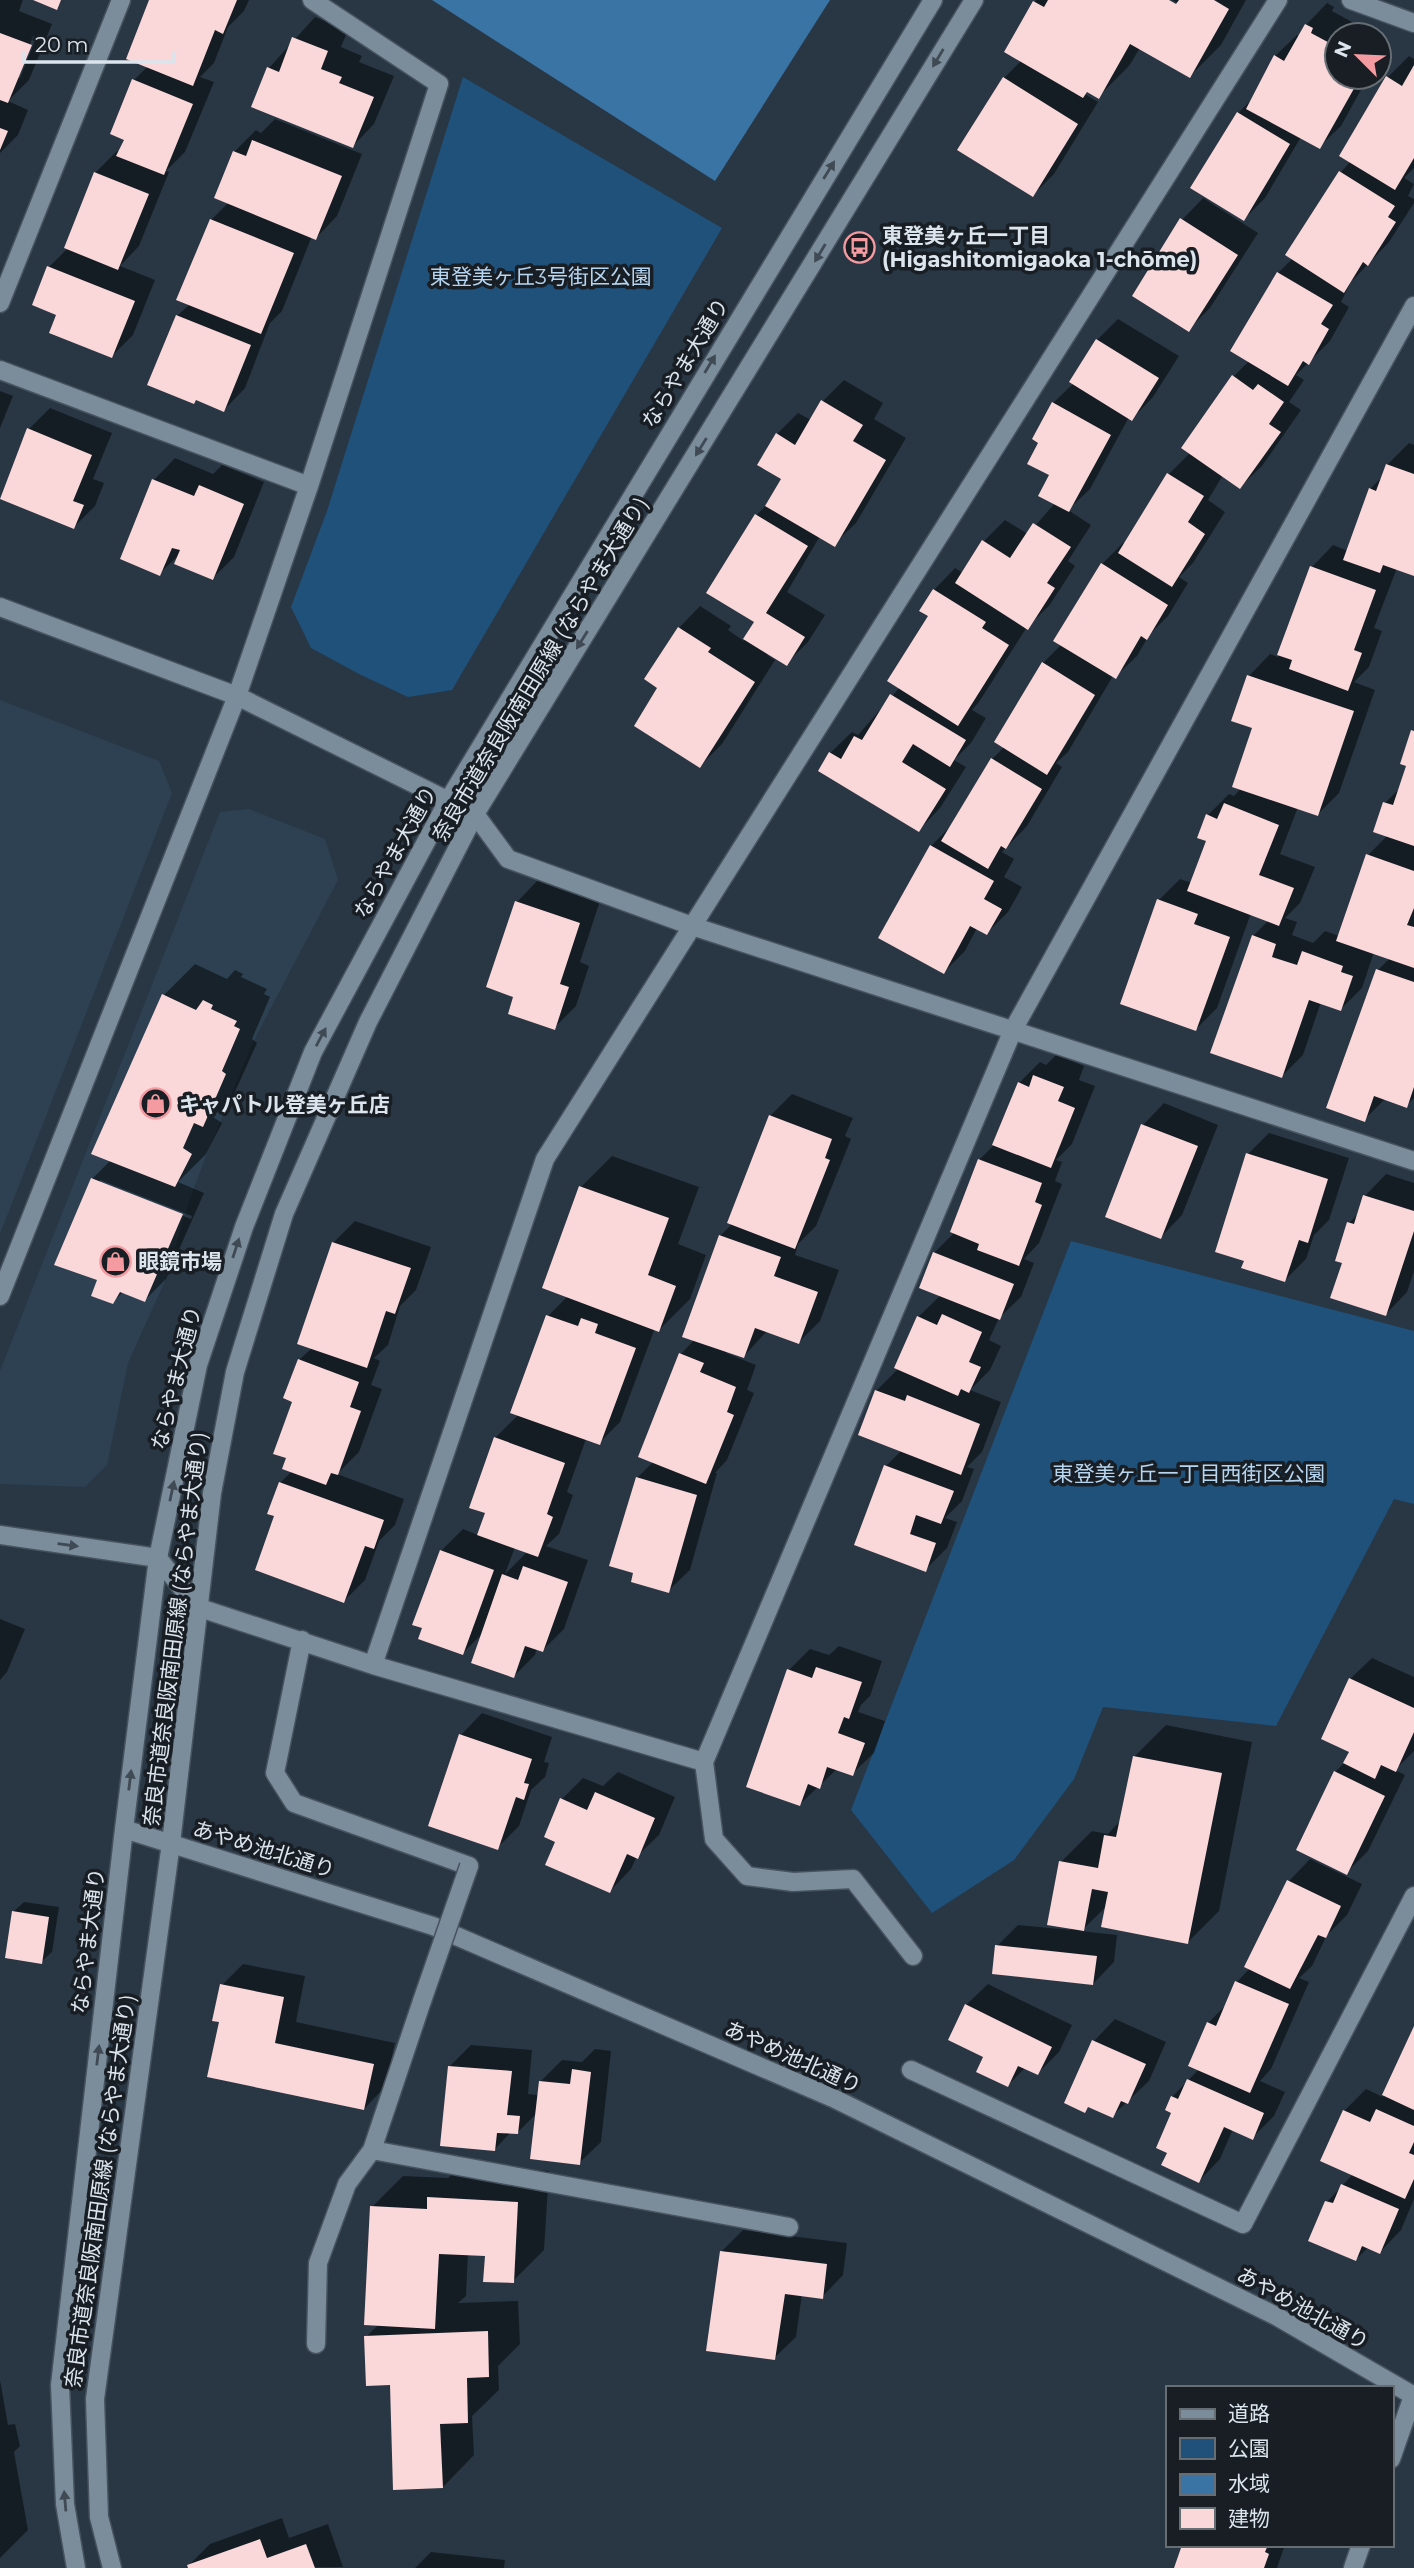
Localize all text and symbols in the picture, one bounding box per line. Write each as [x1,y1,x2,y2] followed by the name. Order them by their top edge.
[24,21,175,65] scale bar
[1323,21,1393,91] north arrow
[35,32,89,57] text: 20 m
[1329,38,1357,61] text: N
[932,49,945,68] one-way arrow
[822,160,835,180] one-way arrow
[882,223,1197,272] place label: 東登美ヶ丘一丁目 (Higashitomigaoka 1-chōme)
[842,230,876,264] bus stop icon: 東登美ヶ丘一丁目 (Higashitomigaoka 1-chōme)
[814,243,827,262] one-way arrow
[430,264,652,289] park label: 東登美ヶ丘3号街区公園
[636,294,734,432] street label: ならやま大通り
[704,355,717,374] one-way arrow
[695,437,708,456] one-way arrow
[427,492,653,846] street label: 奈良市道奈良阪南田原線 (ならやま大通り)
[575,631,588,650] one-way arrow
[348,782,442,922] street label: ならやま大通り
[315,1027,327,1047] one-way arrow
[139,1087,173,1121] shop icon: キャパトル登美ヶ丘店
[179,1092,390,1117] place label: キャパトル登美ヶ丘店
[232,1238,242,1259] one-way arrow
[98,1244,132,1278] shop icon: 眼鏡市場
[138,1249,222,1274] place label: 眼鏡市場
[146,1304,206,1452] street label: ならやま大通り
[138,1430,212,1828] street label: 奈良市道奈良阪南田原線 (ならやま大通り)
[1053,1461,1326,1486] park label: 東登美ヶ丘一丁目西街区公園
[166,1480,177,1502] one-way arrow
[57,1540,79,1551] one-way arrow
[125,1769,136,1791] one-way arrow
[190,1816,338,1882] street label: あやめ池北通り
[67,1867,109,2015] street label: ならやま大通り
[60,1993,140,2389] street label: 奈良市道奈良阪南田原線 (ならやま大通り)
[721,2016,865,2098] street label: あやめ池北通り
[92,2044,103,2066] one-way arrow
[1233,2261,1373,2355] street label: あやめ池北通り
[1166,2386,1393,2547] legend
[1228,2401,1270,2426] text: 道路
[1228,2436,1270,2461] text: 公園
[1228,2471,1270,2496] text: 水域
[60,2490,71,2512] one-way arrow
[1228,2506,1270,2531] text: 建物

